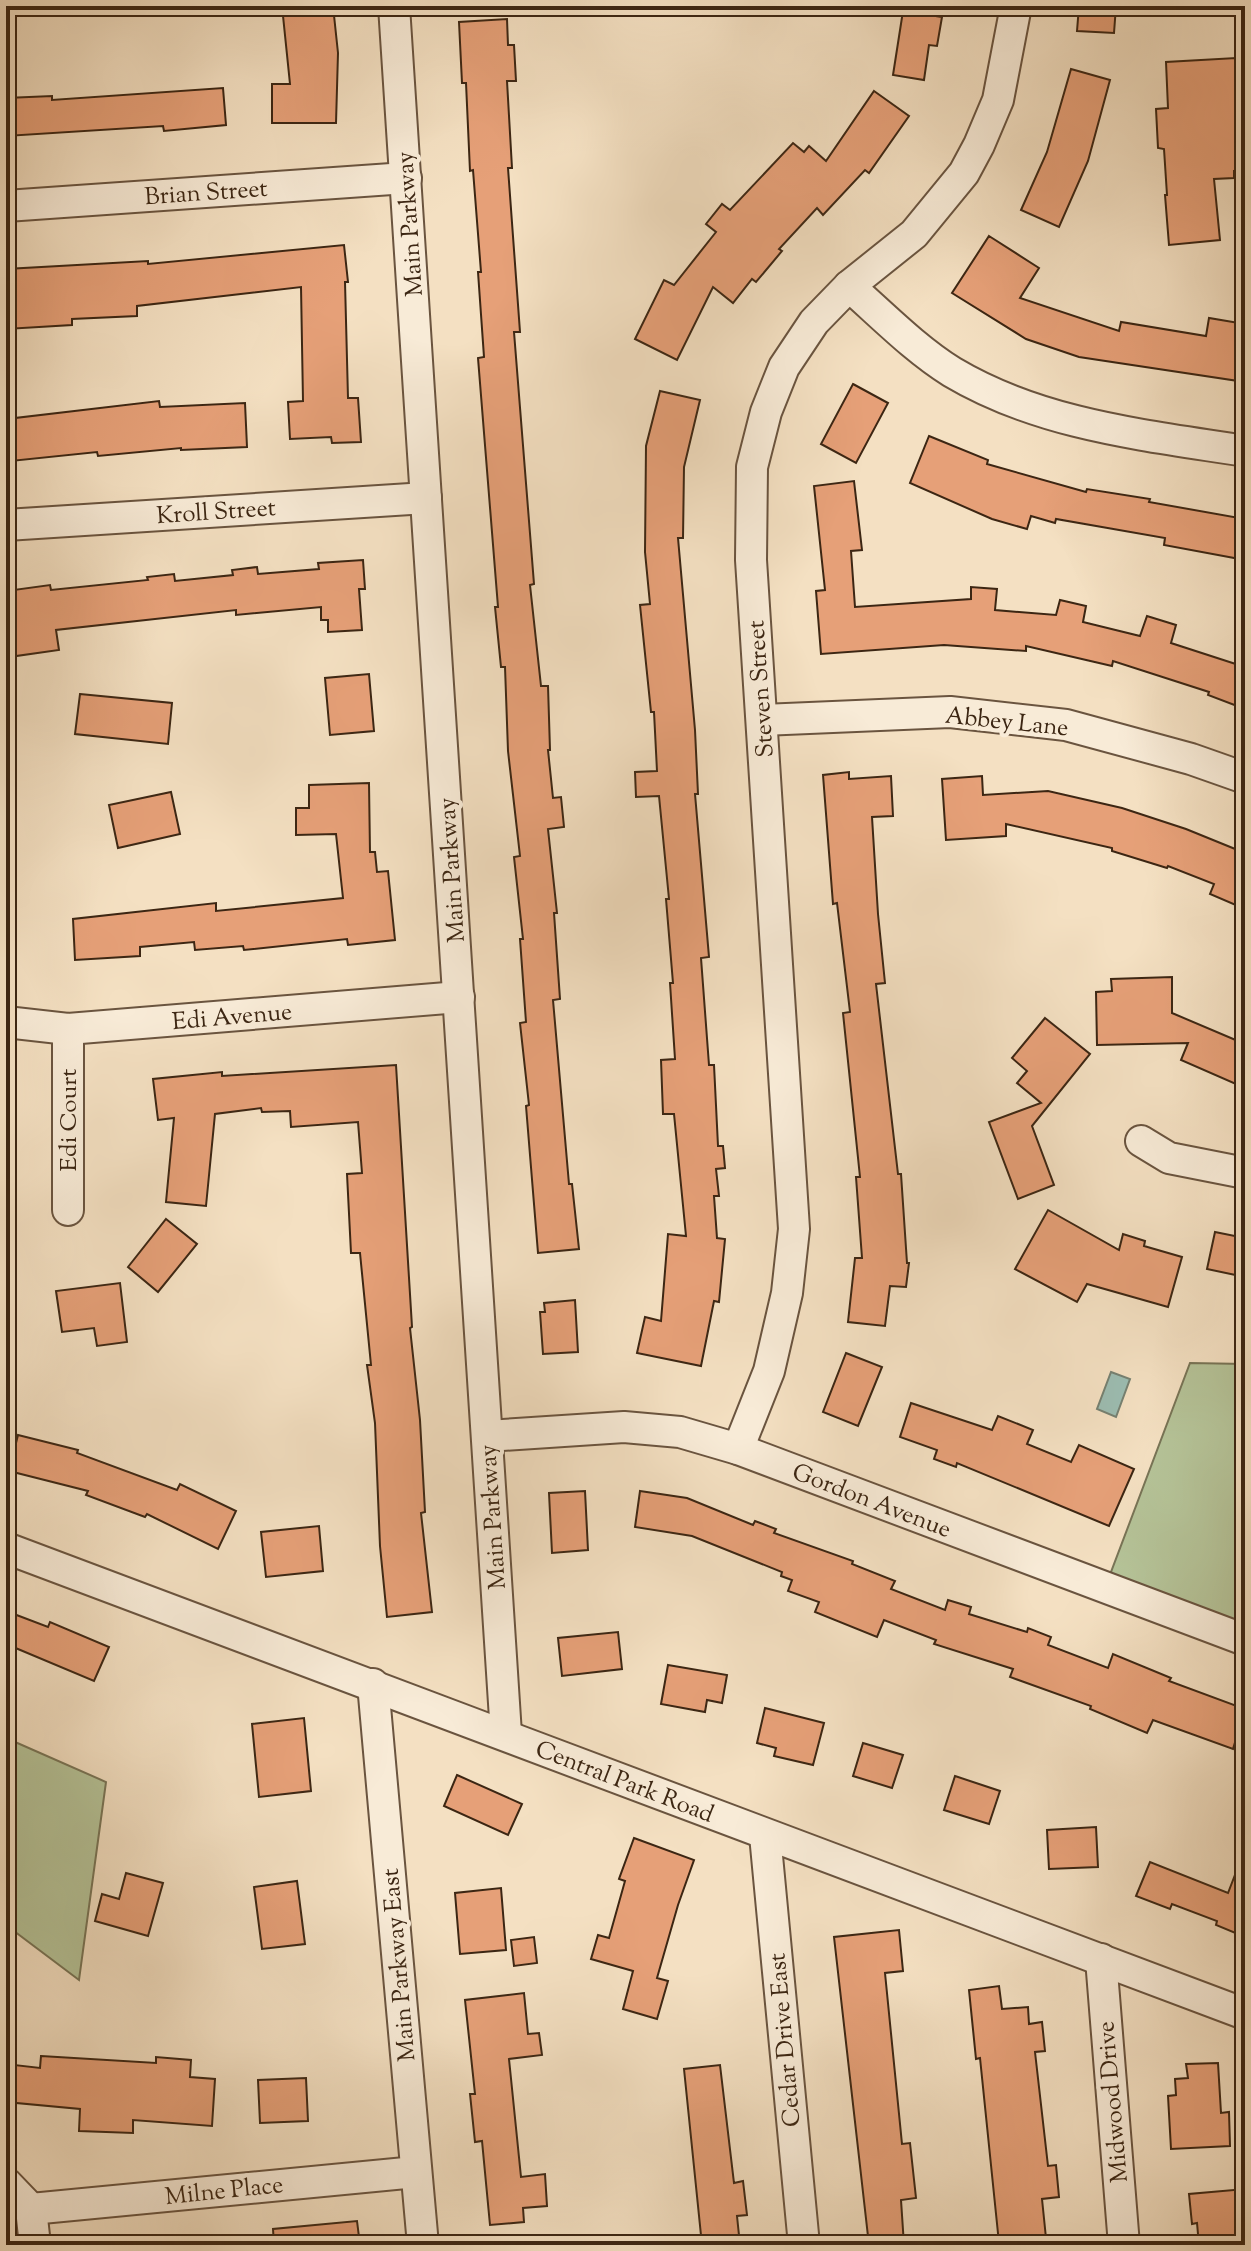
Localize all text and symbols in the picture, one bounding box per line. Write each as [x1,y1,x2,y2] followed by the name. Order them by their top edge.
[389,150,433,298] street label: Main Parkway
[143,173,269,215] street label: Brian Street
[155,492,277,534] street label: Kroll Street
[740,619,784,759] street label: Steven Street
[943,700,1070,746] street label: Abbey Lane
[431,796,475,944] street label: Main Parkway
[171,996,294,1040] street label: Edi Avenue
[53,1069,87,1171] street label: Edi Court
[472,1443,516,1591] street label: Main Parkway
[787,1456,956,1548] street label: Gordon Avenue
[530,1733,719,1833] street label: Central Park Road
[375,1867,425,2063] street label: Main Parkway East
[761,1952,811,2128] street label: Cedar Drive East
[1090,2020,1138,2184] street label: Midwood Drive
[163,2169,285,2215] street label: Milne Place

